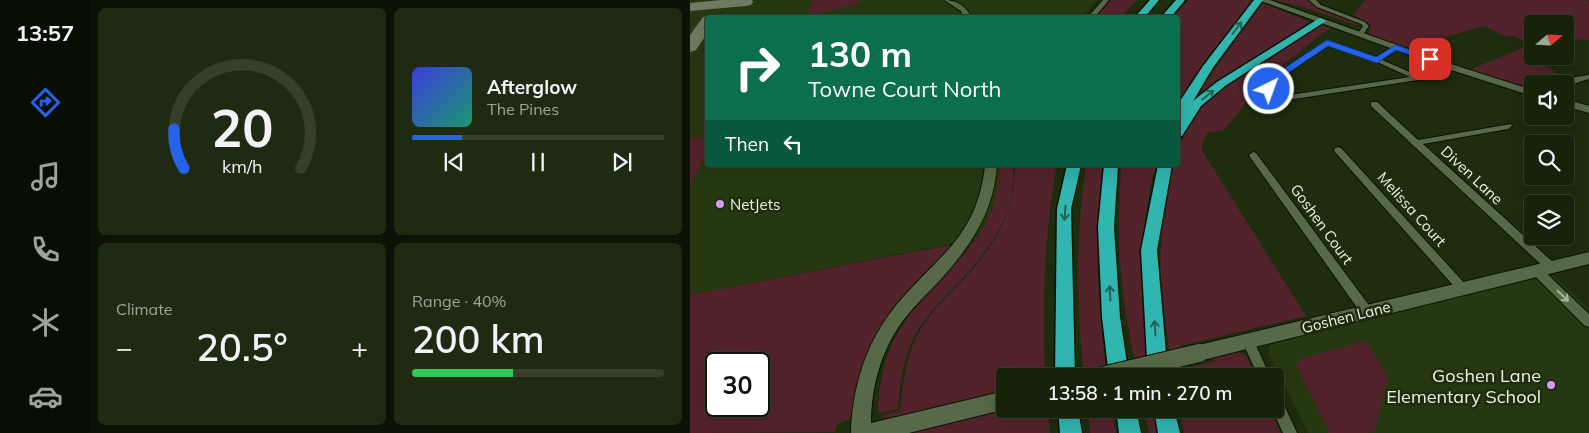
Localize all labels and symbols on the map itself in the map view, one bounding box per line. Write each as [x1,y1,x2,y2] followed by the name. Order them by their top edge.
[1524,15,1574,65] north arrow
[1232,21,1242,35] one-way arrow
[1409,38,1451,80] pin
[1242,62,1294,114] position arrow
[1201,90,1214,101] one-way arrow
[1437,142,1507,208] street label: Diven Lane
[1373,168,1451,250] street label: Melissa Court
[1286,180,1358,268] street label: Goshen Court
[730,195,780,214] place label: NetJets
[714,198,726,210] marker: NetJets
[1060,204,1070,220] one-way arrow
[1105,285,1114,301] one-way arrow
[1556,290,1569,302] one-way arrow
[1300,297,1392,337] street label: Goshen Lane
[1150,320,1160,336] one-way arrow
[705,352,770,417] speed limit sign: 30
[1386,364,1541,408] place label: Goshen Lane Elementary School
[1545,379,1557,391] marker: Goshen Lane Elementary School

